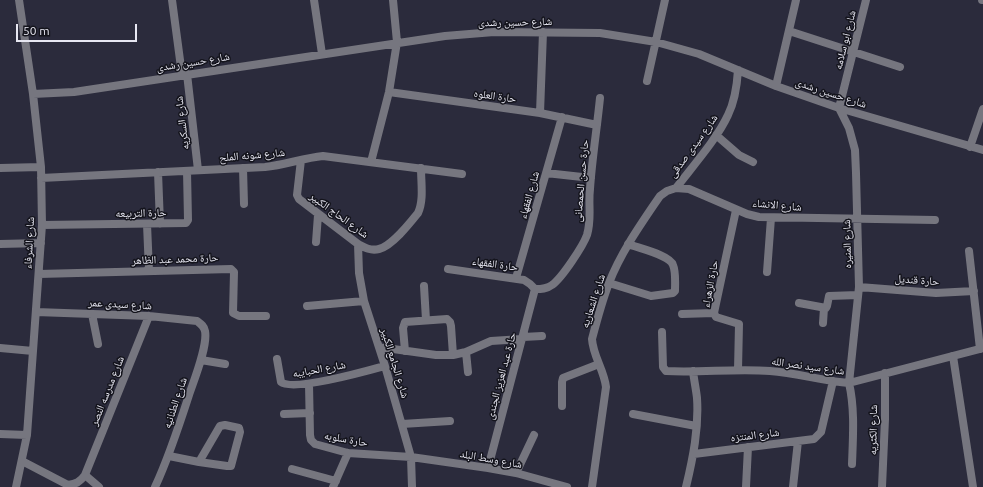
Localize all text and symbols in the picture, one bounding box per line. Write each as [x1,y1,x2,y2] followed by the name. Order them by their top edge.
[831,9,859,71] street label: شارع ابو سلامه
[478,15,552,29] street label: شارع حسين رشدى
[18,16,139,42] scale bar
[23,24,50,37] text: 50 m
[155,50,231,74] street label: شارع حسين رشدى
[794,75,868,111] street label: شارع حسين رشدى
[473,86,517,106] street label: حارة العلوه
[172,95,192,151] street label: شارع السكريه
[666,112,720,180] street label: شارع سيدى صدقى
[571,139,591,223] street label: حارة حسن الحمصانى
[219,146,285,164] street label: شارع شونه الملح
[516,170,542,220] street label: شارع الفقهاء
[307,189,371,241] street label: شارع الحاج الكبير
[752,196,802,214] street label: شارع الانشاء
[115,206,167,220] street label: حارة التربيعه
[21,217,37,269] street label: شارع الشرفاء
[840,219,854,269] street label: شارع المنيره
[131,251,219,267] street label: حارة محمد عبد الظاهر
[471,254,519,274] street label: حارة الفقهاء
[699,259,721,309] street label: حارة الزهراء
[578,272,608,330] street label: شارع الشعاريه
[894,272,940,288] street label: حارة قنديل
[88,296,152,312] street label: شارع سيدى عمر
[378,326,412,400] street label: شارع الجامع الكبير
[483,331,519,421] street label: حارة عبد العزيز الجندى
[87,354,127,428] street label: شارع مدرسه النصر
[771,354,845,378] street label: شارع سيد نصر الله
[291,358,347,380] street label: شارع الحبايبه
[160,376,190,430] street label: شارع الطنانيه
[866,405,880,455] street label: شارع الكثريه
[730,425,780,445] street label: شارع المنتزه
[323,429,369,449] street label: حارة سلوبه
[459,447,523,471] street label: شارع وسط البلد

